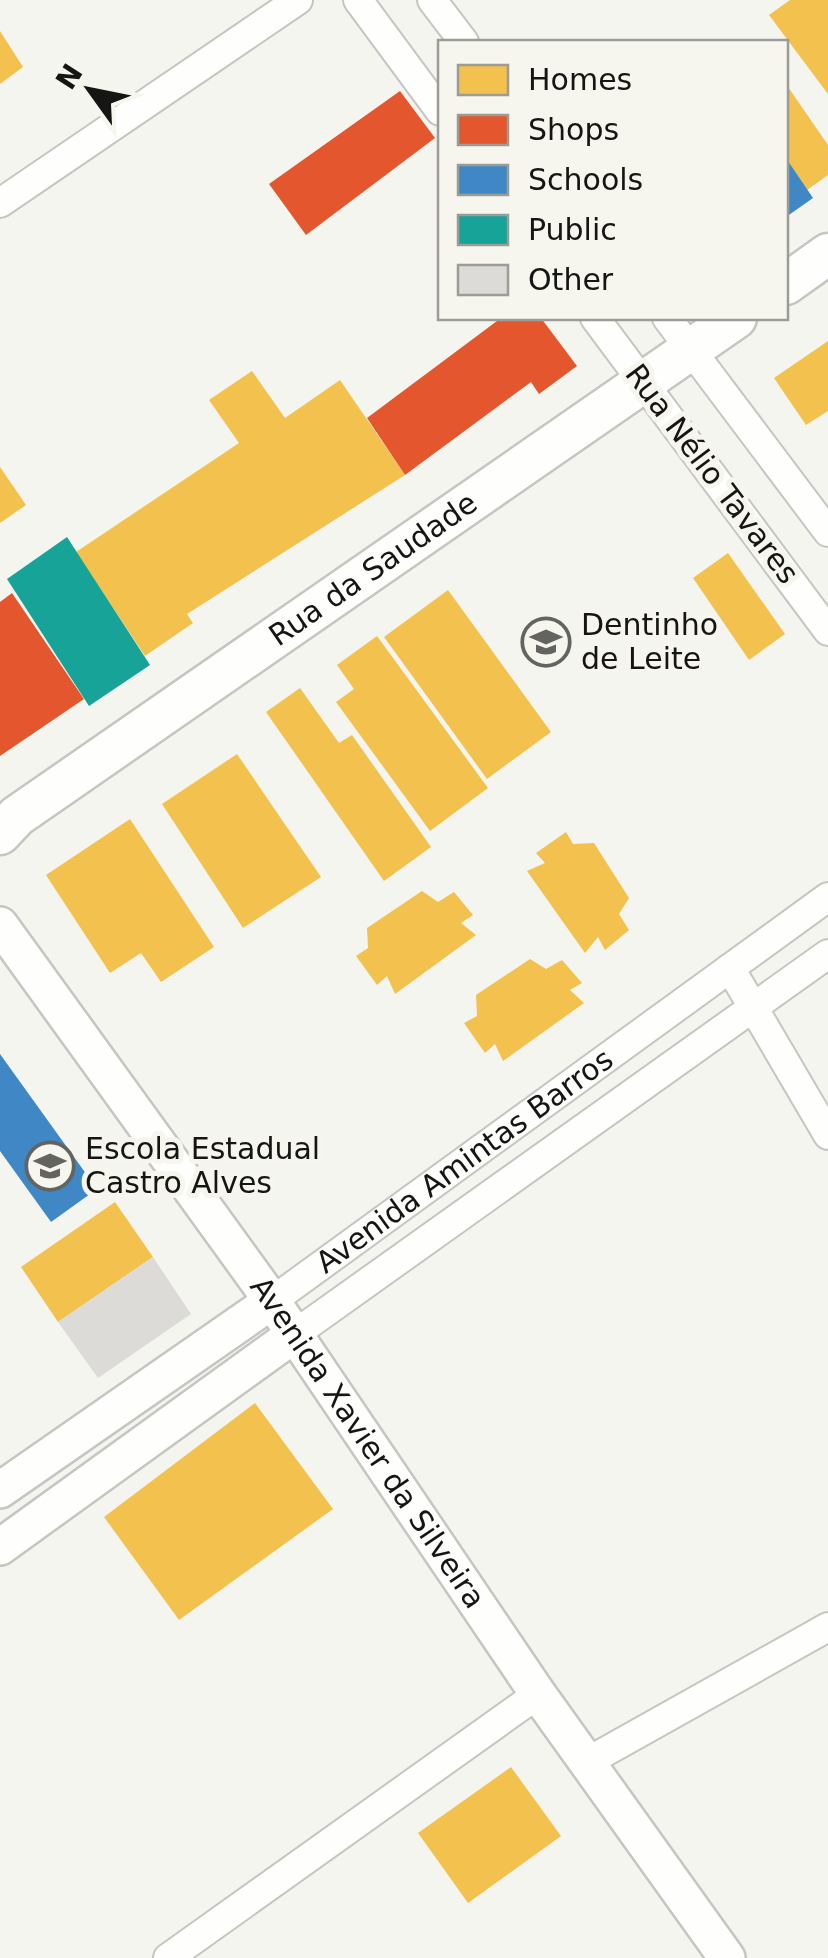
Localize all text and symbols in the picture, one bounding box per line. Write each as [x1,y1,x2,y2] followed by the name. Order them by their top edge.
[40,40,140,140] north arrow
[438,40,788,320] legend
[49,58,90,95] text: N
[528,62,632,97] text: Homes
[528,112,619,147] text: Shops
[528,162,643,197] text: Schools
[528,212,617,247] text: Public
[528,262,614,297] text: Other
[619,357,806,590] street label: Rua Nélio Tavares
[262,485,483,653] street label: Rua da Saudade
[581,607,718,676] place label: Dentinho de Leite
[520,616,572,668] school or university icon: Dentinho de Leite
[309,1041,619,1280] street label: Avenida Amintas Barros
[85,1131,320,1200] place label: Escola Estadual Castro Alves
[24,1140,76,1192] school or university icon: Escola Estadual Castro Alves
[243,1270,493,1615] street label: Avenida Xavier da Silveira

